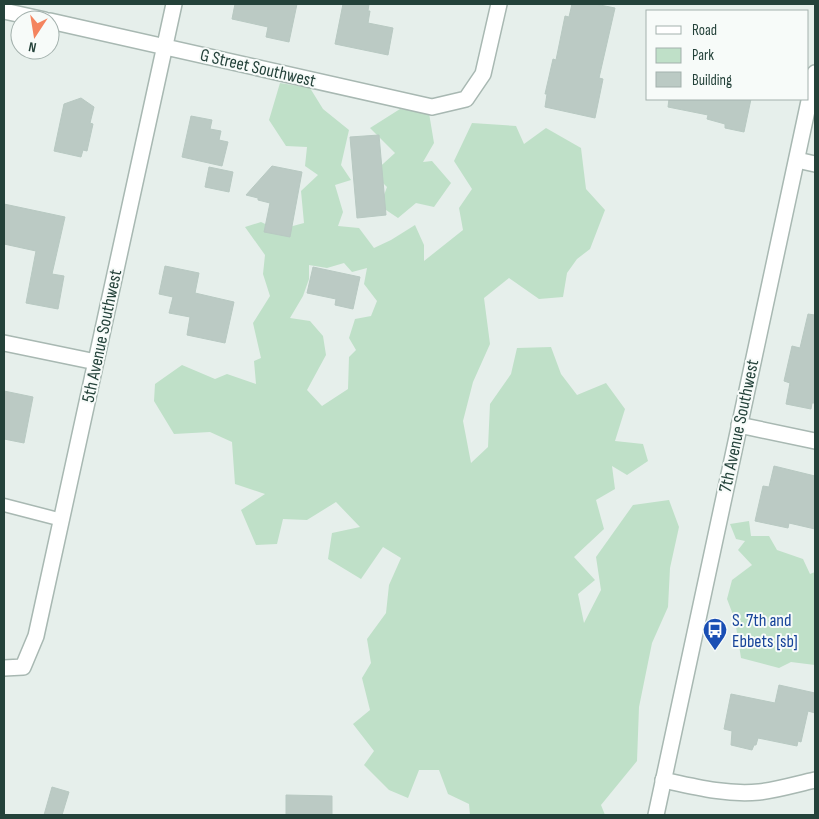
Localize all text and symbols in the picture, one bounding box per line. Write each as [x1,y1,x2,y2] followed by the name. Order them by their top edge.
[10,10,60,60] north arrow
[646,10,809,100] legend
[692,21,717,40] text: Road
[27,38,38,56] text: N
[198,45,318,92] street label: G Street Southwest
[692,46,714,65] text: Park
[692,71,732,90] text: Building
[78,267,126,404] street label: 5th Avenue Southwest
[715,357,763,494] street label: 7th Avenue Southwest
[732,610,798,652] place label: S. 7th and Ebbets [sb]
[702,617,728,651] bus stop icon: S. 7th and Ebbets [sb]

